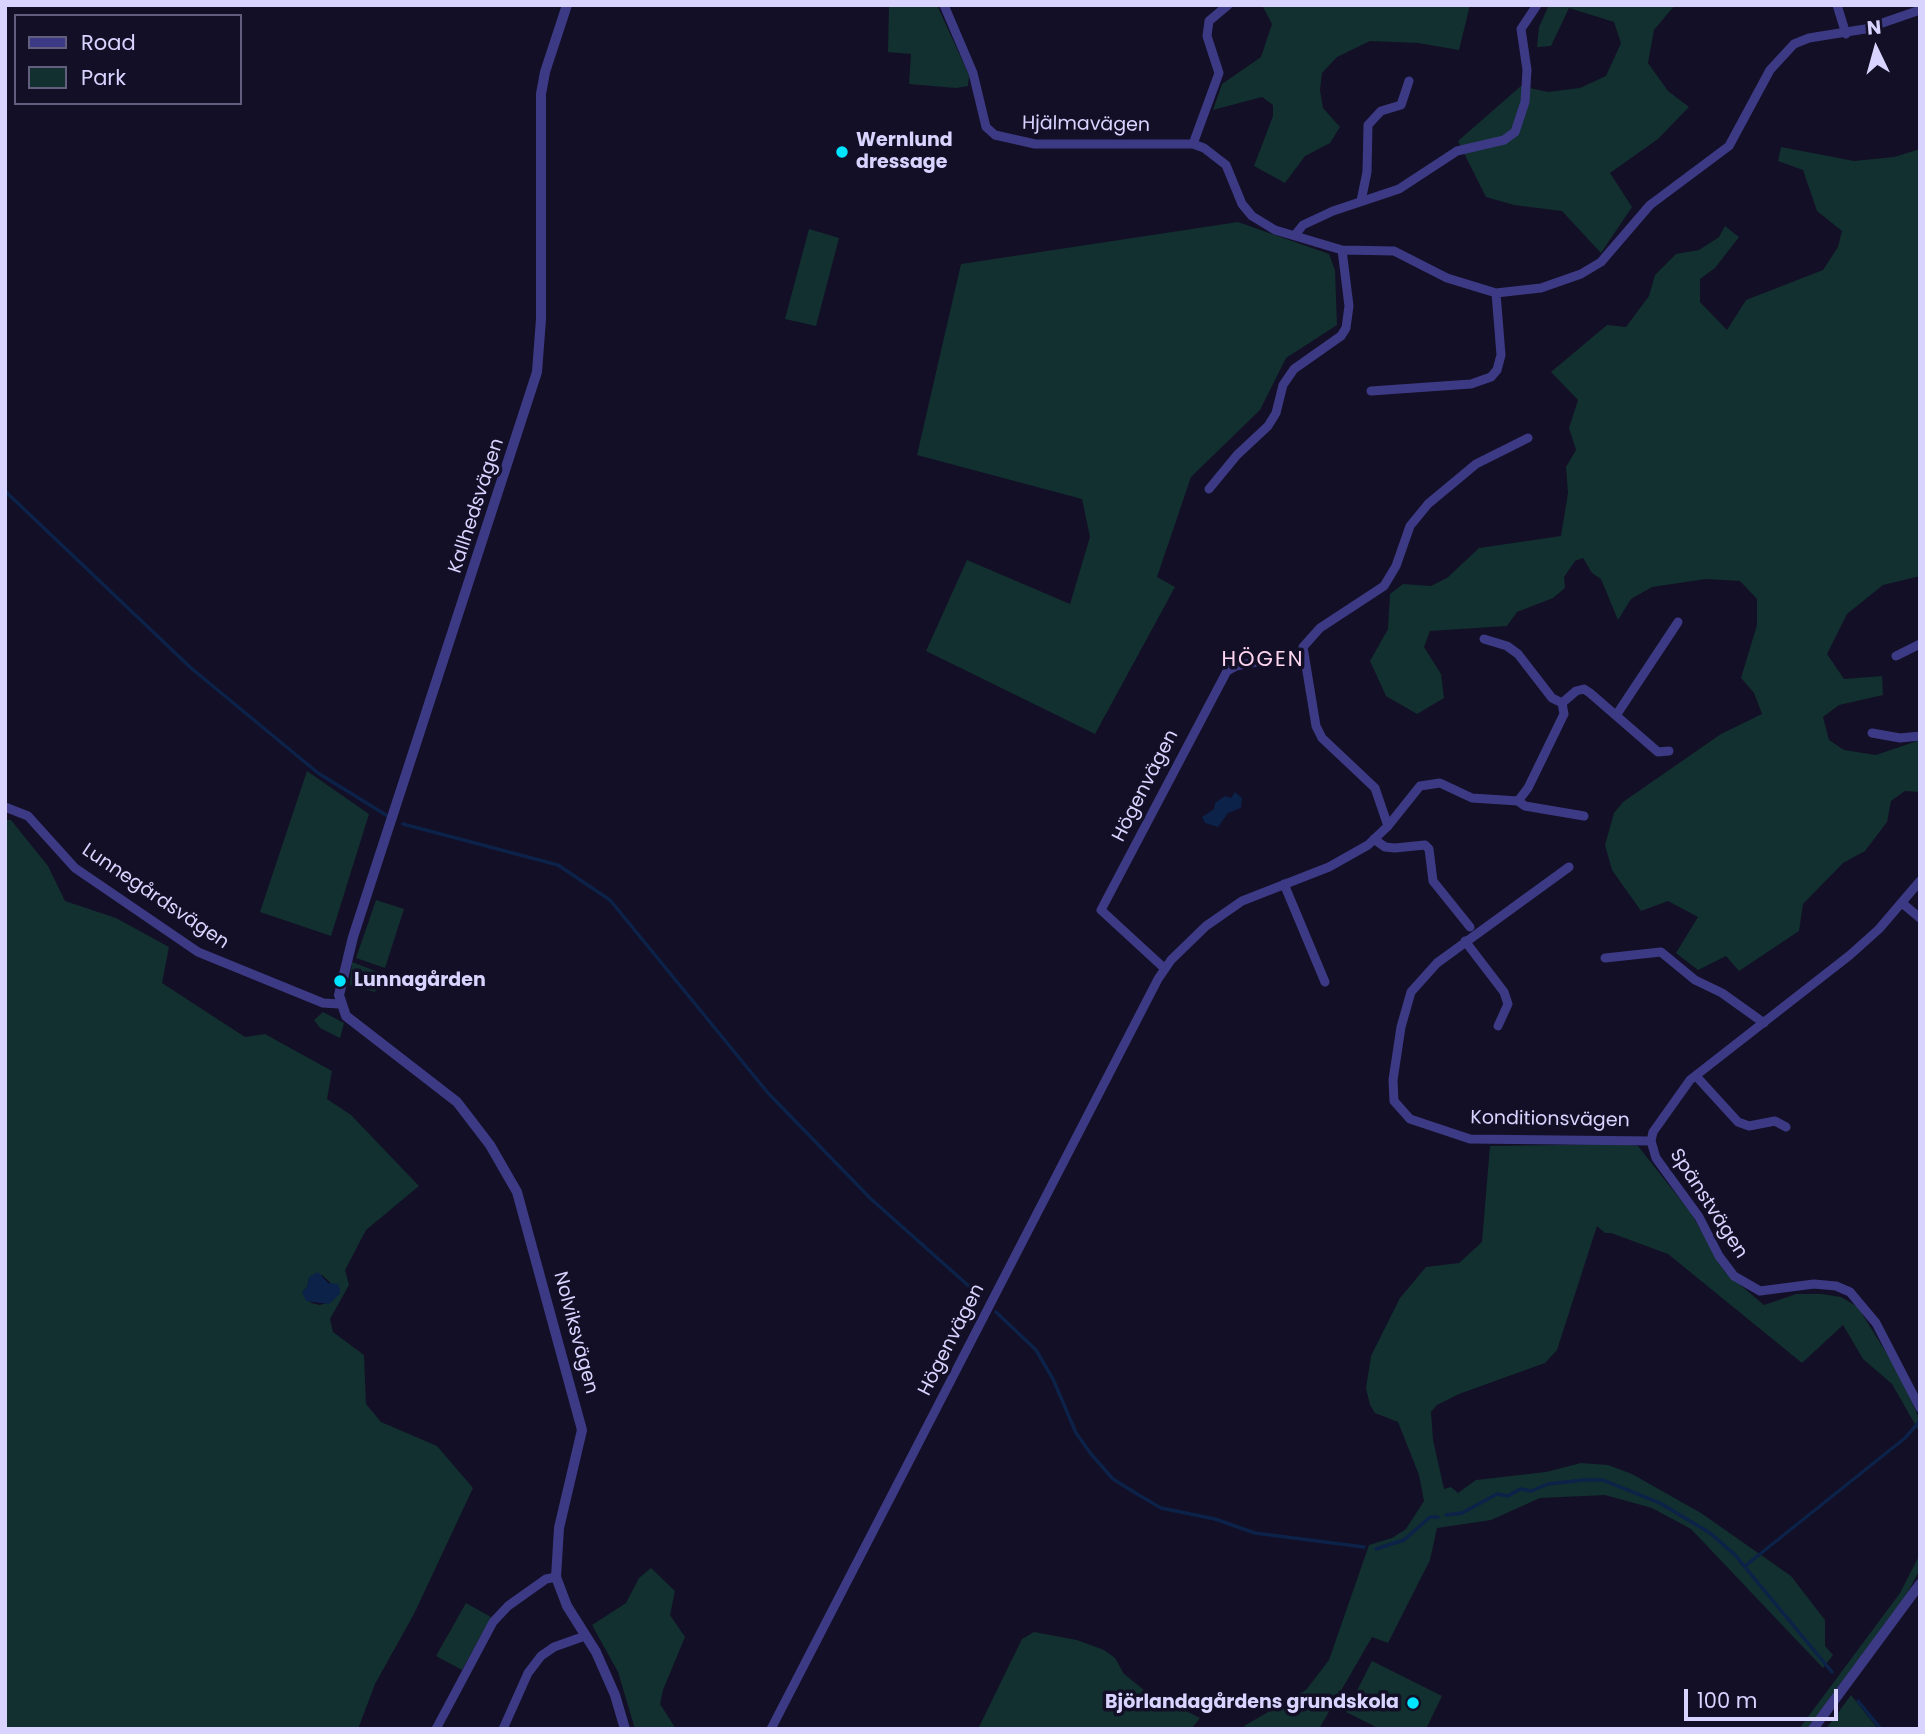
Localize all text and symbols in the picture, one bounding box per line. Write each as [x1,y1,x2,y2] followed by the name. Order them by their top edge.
[14,14,242,105] legend
[1841,14,1911,84] north arrow
[1866,14,1882,42] text: N
[81,28,136,57] text: Road
[81,63,126,92] text: Park
[1022,112,1150,138] street label: Hjälmavägen
[856,130,953,174] place label: Wernlund dressage
[834,144,850,160] marker: Wernlund dressage
[444,436,510,576] street label: Kallhedsvägen
[1222,648,1304,674] district label: HÖGEN
[1108,726,1184,846] street label: Högenvägen
[77,839,233,955] street label: Lunnegårdsvägen
[354,970,486,992] place label: Lunnagården
[332,973,348,989] marker: Lunnagården
[1470,1107,1630,1133] street label: Konditionsvägen
[1664,1145,1752,1263] street label: Spänstvägen
[548,1269,602,1397] street label: Nolviksvägen
[914,1280,990,1400] street label: Högenvägen
[1687,1674,1841,1718] scale bar
[1697,1686,1757,1715] text: 100 m
[1105,1692,1399,1714] place label: Björlandagårdens grundskola
[1405,1695,1421,1711] marker: Björlandagårdens grundskola

